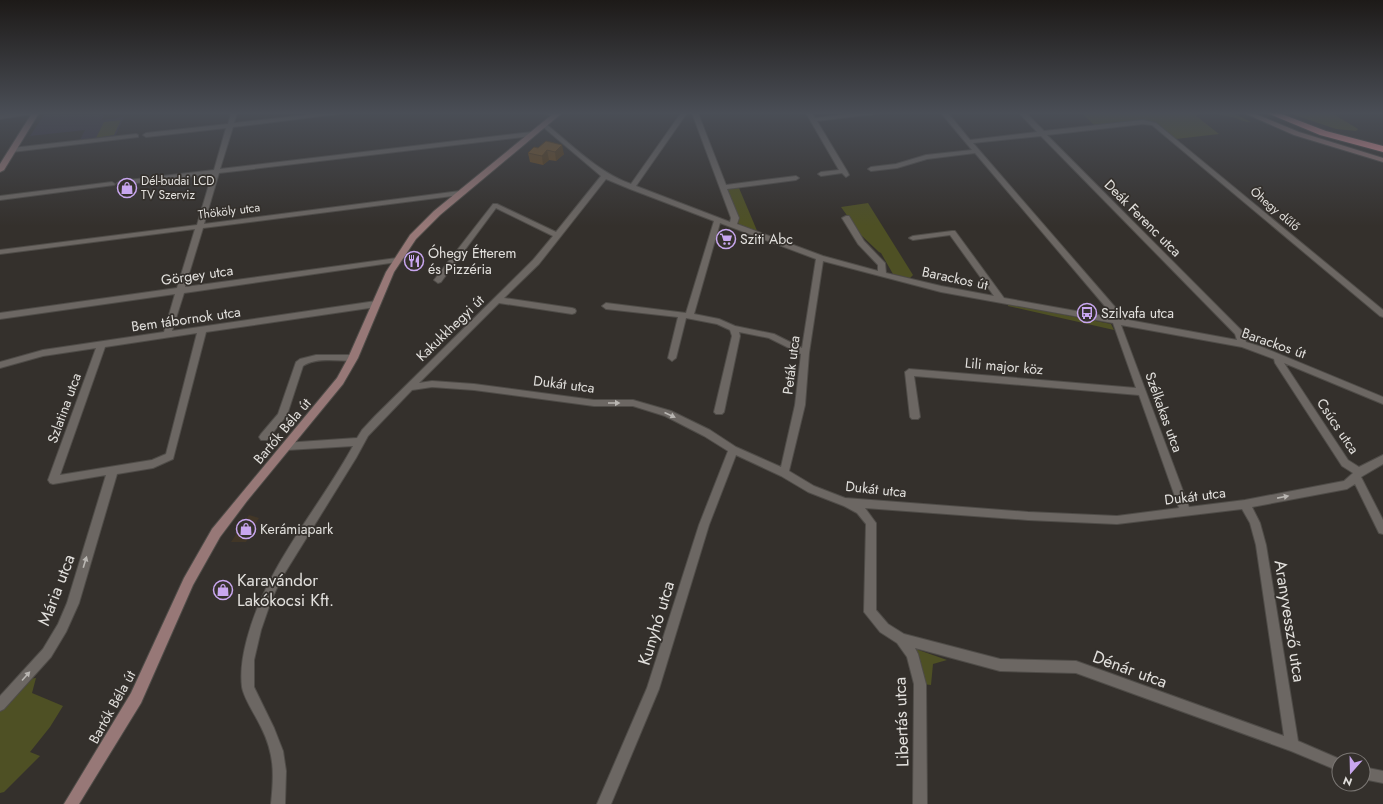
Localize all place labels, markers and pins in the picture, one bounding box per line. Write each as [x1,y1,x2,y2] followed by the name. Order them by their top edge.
[141,172,215,204] place label: Dél-budai LCD TV Szerviz
[116,177,138,199] shop icon: Dél-budai LCD TV Szerviz
[715,228,737,250] supermarket icon: Sziti Abc
[740,229,793,249] place label: Sziti Abc
[428,243,516,279] place label: Óhegy Étterem és Pizzéria
[403,250,425,272] restaurant icon: Óhegy Étterem és Pizzéria
[1076,302,1098,324] bus stop icon: Szilvafa utca
[1101,303,1174,323] place label: Szilvafa utca
[235,518,257,540] shop icon: Kerámiapark
[260,519,334,539] place label: Kerámiapark
[237,568,334,612] place label: Karavándor Lakókocsi Kft.
[212,579,234,601] shop icon: Karavándor Lakókocsi Kft.

